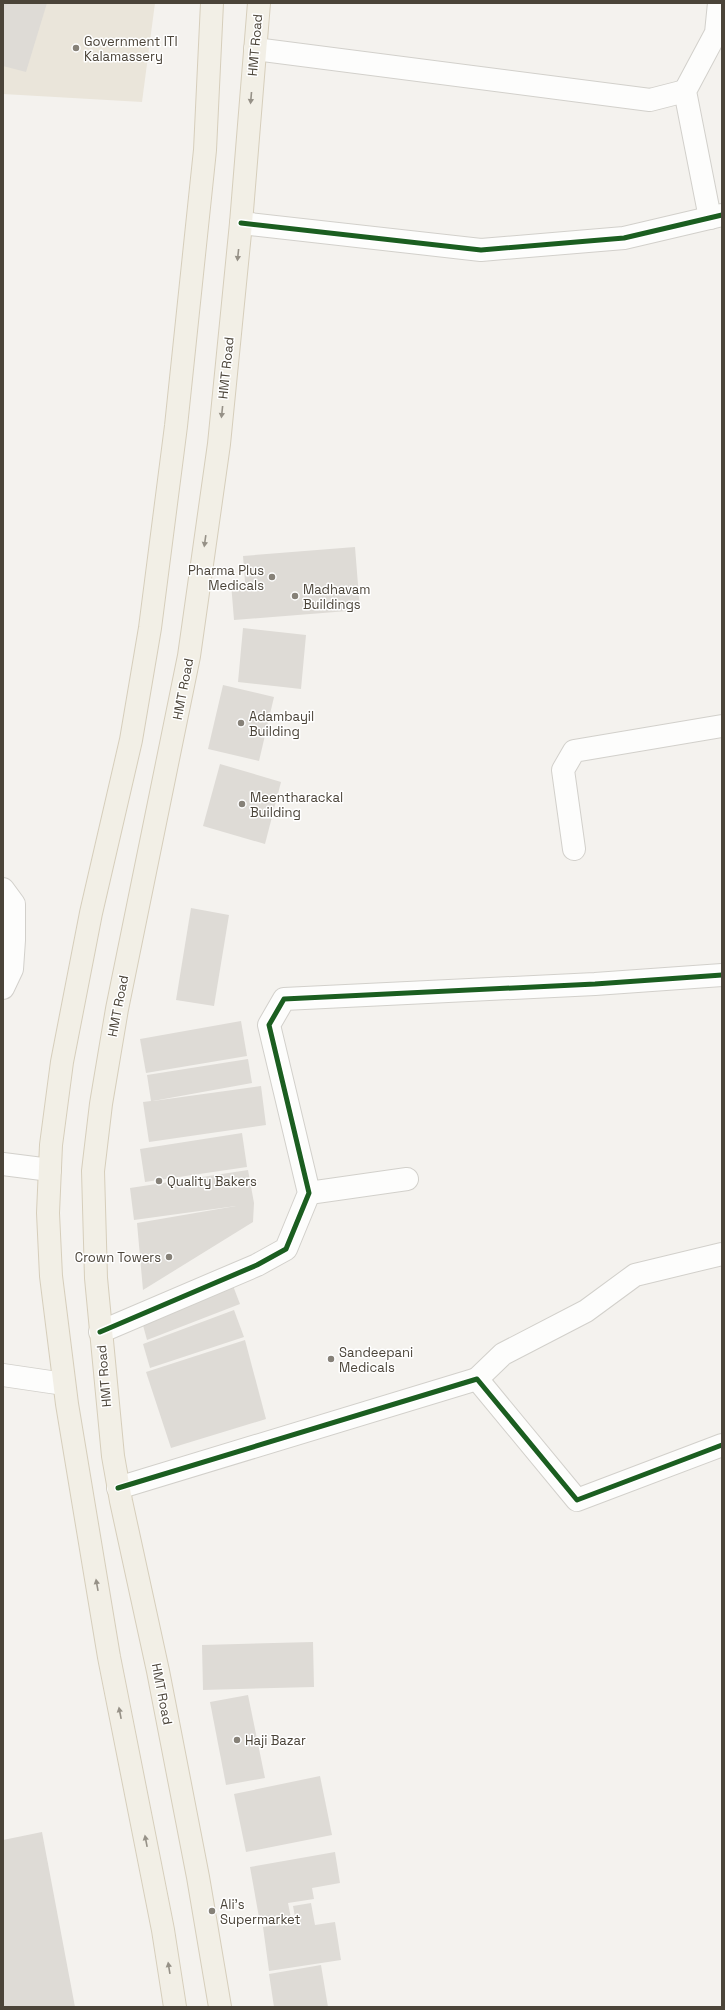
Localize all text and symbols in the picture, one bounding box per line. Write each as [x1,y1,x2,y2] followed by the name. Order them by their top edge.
[244,13,266,77] street label: HMT Road
[84,33,178,65] place label: Government ITI Kalamassery
[71,43,81,53] marker: Government ITI Kalamassery
[248,92,255,104] one-way arrow
[235,249,241,261] one-way arrow
[214,336,238,400] street label: HMT Road
[218,406,225,418] one-way arrow
[202,535,208,547] one-way arrow
[188,562,264,594] place label: Pharma Plus Medicals
[267,572,277,582] marker: Pharma Plus Medicals
[303,581,370,613] place label: Madhavam Buildings
[290,591,300,601] marker: Madhavam Buildings
[169,657,197,721] street label: HMT Road
[249,708,314,740] place label: Adambayil Building
[236,718,246,728] marker: Adambayil Building
[250,789,343,821] place label: Meentharackal Building
[237,799,247,809] marker: Meentharackal Building
[104,974,132,1038] street label: HMT Road
[167,1173,257,1190] place label: Quality Bakers
[154,1176,164,1186] marker: Quality Bakers
[75,1249,161,1266] place label: Crown Towers
[164,1252,174,1262] marker: Crown Towers
[93,1344,115,1408] street label: HMT Road
[339,1344,413,1376] place label: Sandeepani Medicals
[326,1354,336,1364] marker: Sandeepani Medicals
[94,1579,100,1591] one-way arrow
[148,1662,176,1726] street label: HMT Road
[117,1707,123,1719] one-way arrow
[245,1732,306,1749] place label: Haji Bazar
[232,1735,242,1745] marker: Haji Bazar
[142,1835,148,1847] one-way arrow
[220,1896,301,1928] place label: Ali's Supermarket
[207,1906,217,1916] marker: Ali's Supermarket
[166,1962,172,1975] one-way arrow

